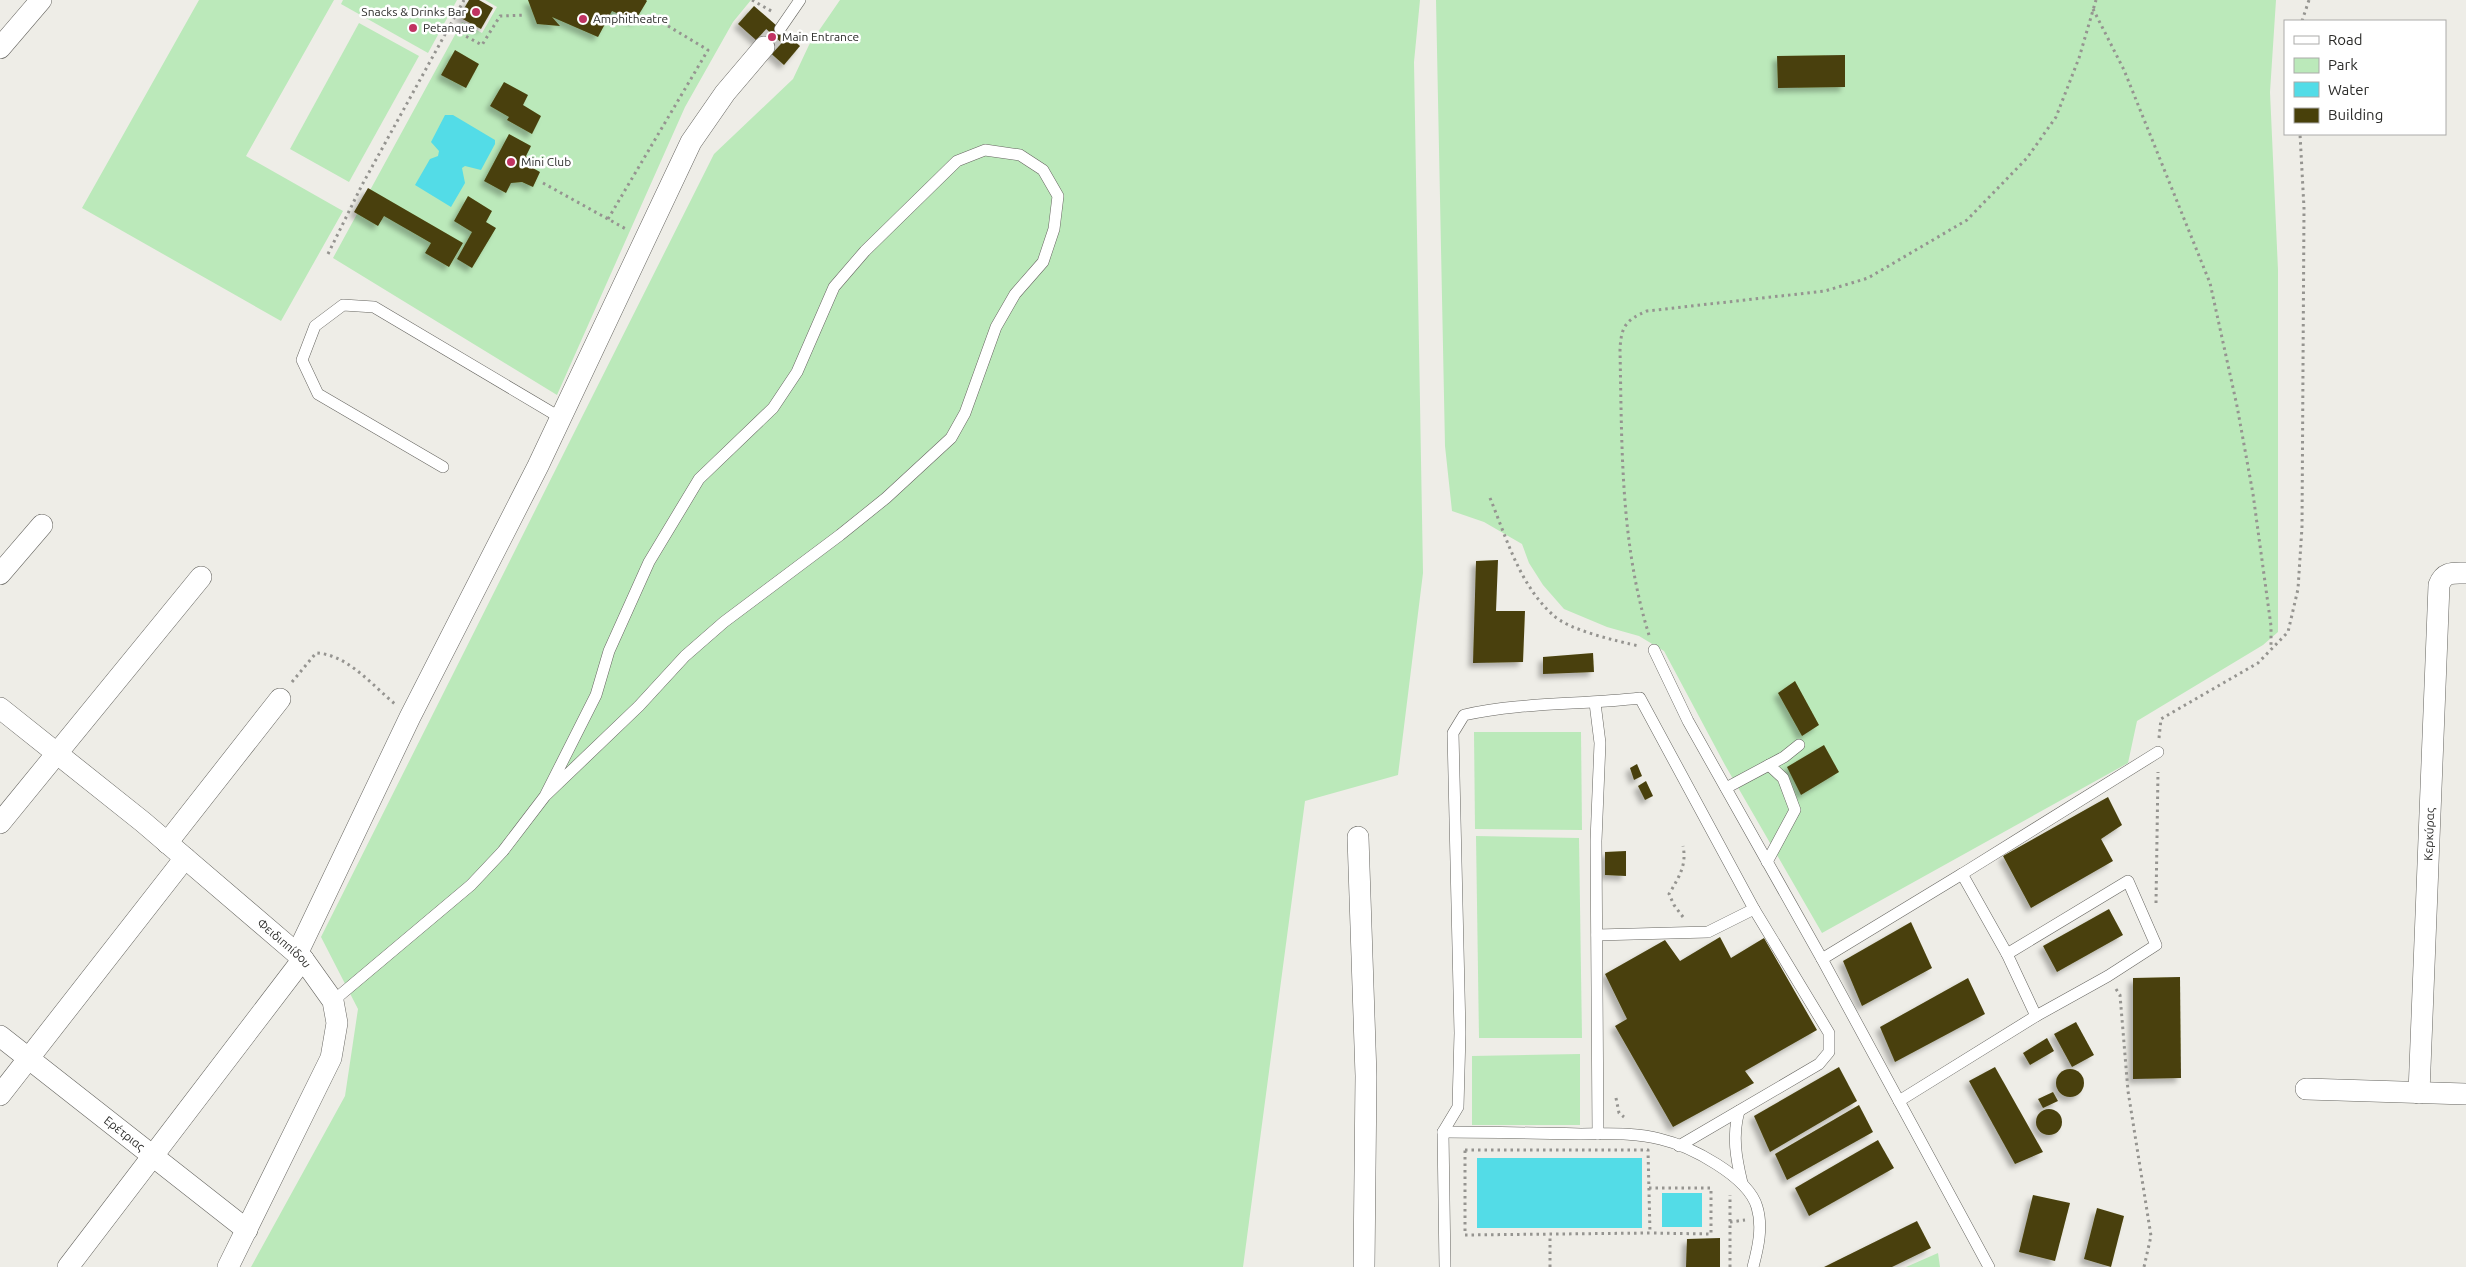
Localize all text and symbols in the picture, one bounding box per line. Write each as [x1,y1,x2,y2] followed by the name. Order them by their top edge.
[361,5,466,18] place label: Snacks & Drinks Bar
[470,6,482,18] marker: Snacks & Drinks Bar
[593,12,668,25] place label: Amphitheatre
[577,13,589,25] marker: Amphitheatre
[2284,20,2446,135] legend
[423,21,475,34] place label: Petanque
[407,22,419,34] marker: Petanque
[782,30,859,43] place label: Main Entrance
[766,31,778,43] marker: Main Entrance
[2328,31,2363,48] text: Road
[2328,56,2358,73] text: Park
[2328,81,2369,98] text: Water
[2328,106,2383,123] text: Building
[521,155,571,168] place label: Mini Club
[505,156,517,168] marker: Mini Club
[2421,807,2437,861] street label: Κερκύρας
[255,916,314,970] street label: Φειδιππίδου
[102,1113,148,1154] street label: Ερέτριας

